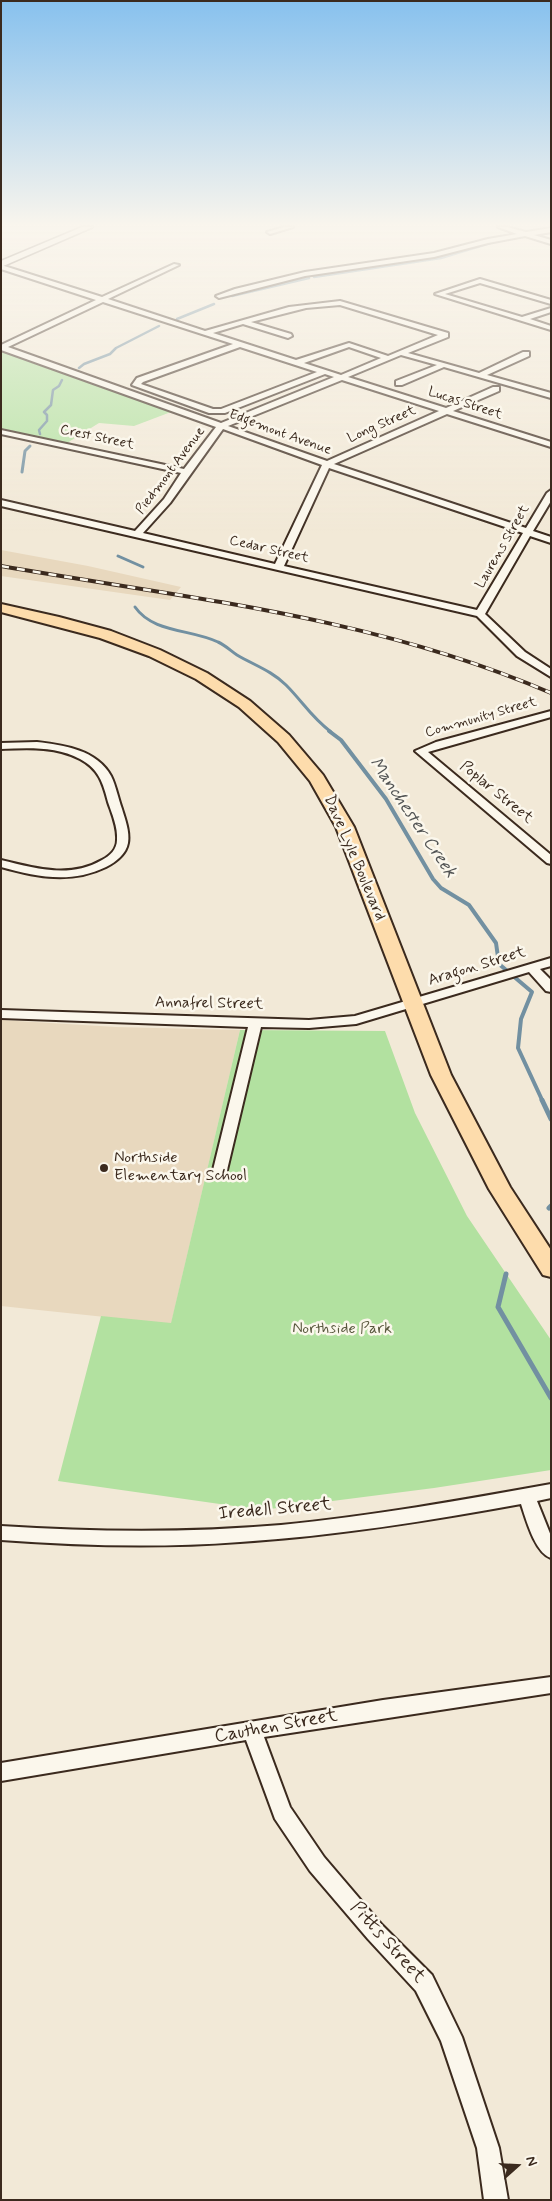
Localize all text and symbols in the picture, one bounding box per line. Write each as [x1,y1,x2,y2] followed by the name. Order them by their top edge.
[426,384,504,424] street label: Lucas Street
[345,402,419,448] street label: Long Street
[226,407,334,459] street label: Edgemont Avenue
[58,422,136,454] street label: Crest Street
[133,424,209,518] street label: Piedmont Avenue
[472,502,534,592] street label: Laurens Street
[228,533,310,567] street label: Cedar Street
[423,694,539,742] street label: Community Street
[364,754,460,882] water label: Manchester Creek
[455,757,537,829] street label: Poplar Street
[319,792,389,924] street label: Dave Lyle Boulevard
[426,943,528,991] street label: Aragon Street
[155,993,263,1015] street label: Annafrel Street
[114,1149,247,1187] place label: Northside Elementary School
[98,1162,110,1174] marker: Northside Elementary School
[292,1320,392,1340] park label: Northside Park
[218,1494,332,1526] street label: Iredell Street
[213,1705,339,1749] street label: Cauthen Street
[344,1897,430,1989] street label: Pitts Street
[492,2141,542,2191] north arrow
[521,2154,541,2168] text: N

